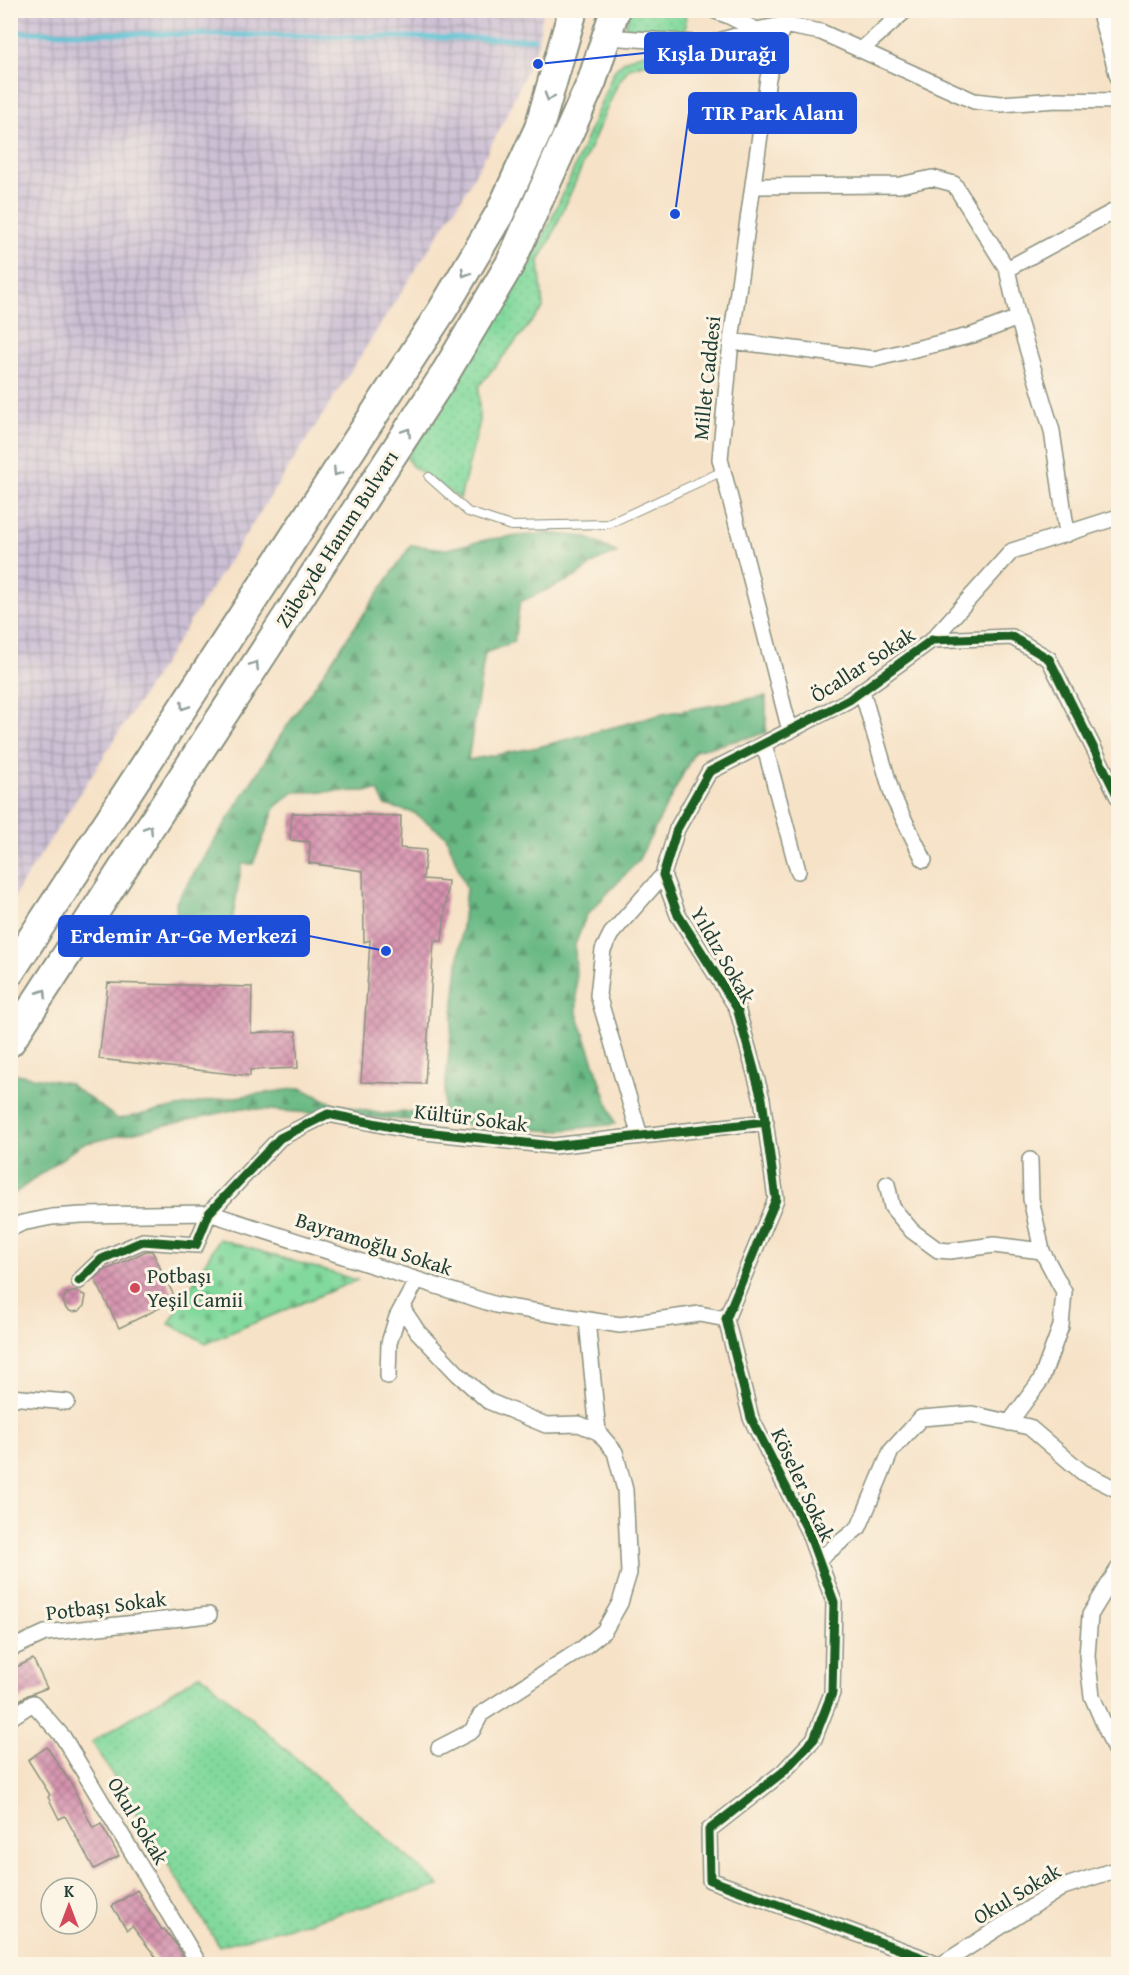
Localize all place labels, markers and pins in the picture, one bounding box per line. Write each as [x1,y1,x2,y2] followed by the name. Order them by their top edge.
[645,33,788,73] callout: Kışla Durağı
[689,93,856,133] callout: TIR Park Alanı
[59,916,309,956] callout: Erdemir Ar-Ge Merkezi
[147,1260,243,1315] place label: Potbaşı Yeşil Camii
[128,1281,142,1295] marker: Potbaşı Yeşil Camii

